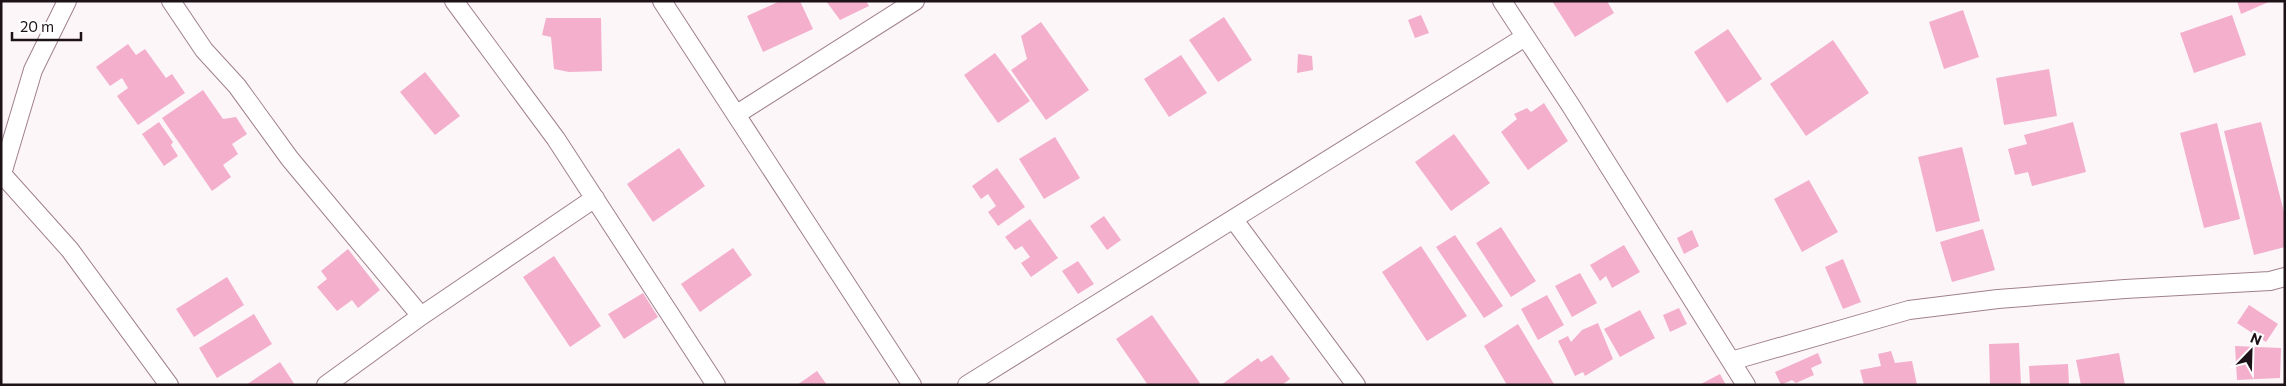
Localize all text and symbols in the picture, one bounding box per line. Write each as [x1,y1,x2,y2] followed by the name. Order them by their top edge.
[12,10,81,42] scale bar
[20,17,54,35] text: 20 m
[2226,326,2276,376] north arrow
[2248,329,2264,348] text: N

